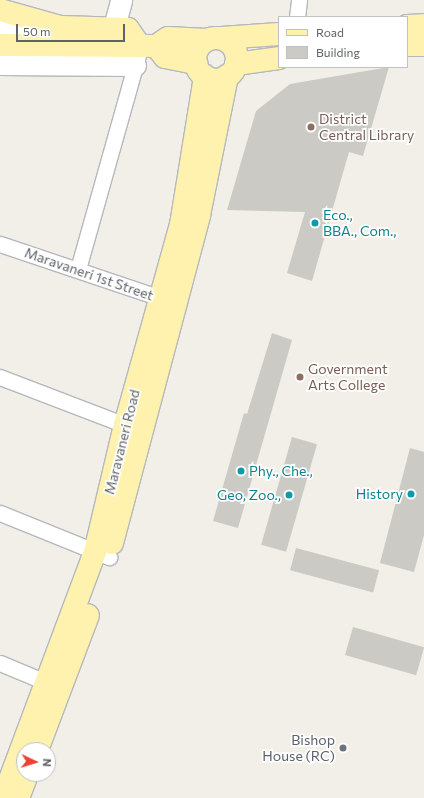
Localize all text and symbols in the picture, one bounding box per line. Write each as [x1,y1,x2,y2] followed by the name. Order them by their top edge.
[18,16,127,42] scale bar
[278,16,408,68] legend
[23,24,51,38] text: 50 m
[316,25,344,39] text: Road
[316,45,360,59] text: Building
[319,111,414,144] place label: District Central Library
[306,122,316,132] marker: District Central Library
[323,207,397,240] place label: Eco., BBA., Com.,
[310,218,320,228] marker: Eco., BBA., Com.,
[22,244,156,304] street label: Maravaneri 1st Street
[308,361,388,394] place label: Government Arts College
[295,372,305,382] marker: Government Arts College
[101,388,143,496] street label: Maravaneri Road
[249,463,313,479] place label: Phy., Che.,
[236,466,246,476] marker: Phy., Che.,
[356,486,403,502] place label: History
[217,487,281,503] place label: Geo, Zoo.,
[406,489,416,499] marker: History
[284,490,294,500] marker: Geo, Zoo.,
[262,732,335,764] place label: Bishop House (RC)
[16,742,56,782] north arrow
[338,743,348,753] marker: Bishop House (RC)
[41,758,54,767] text: N

